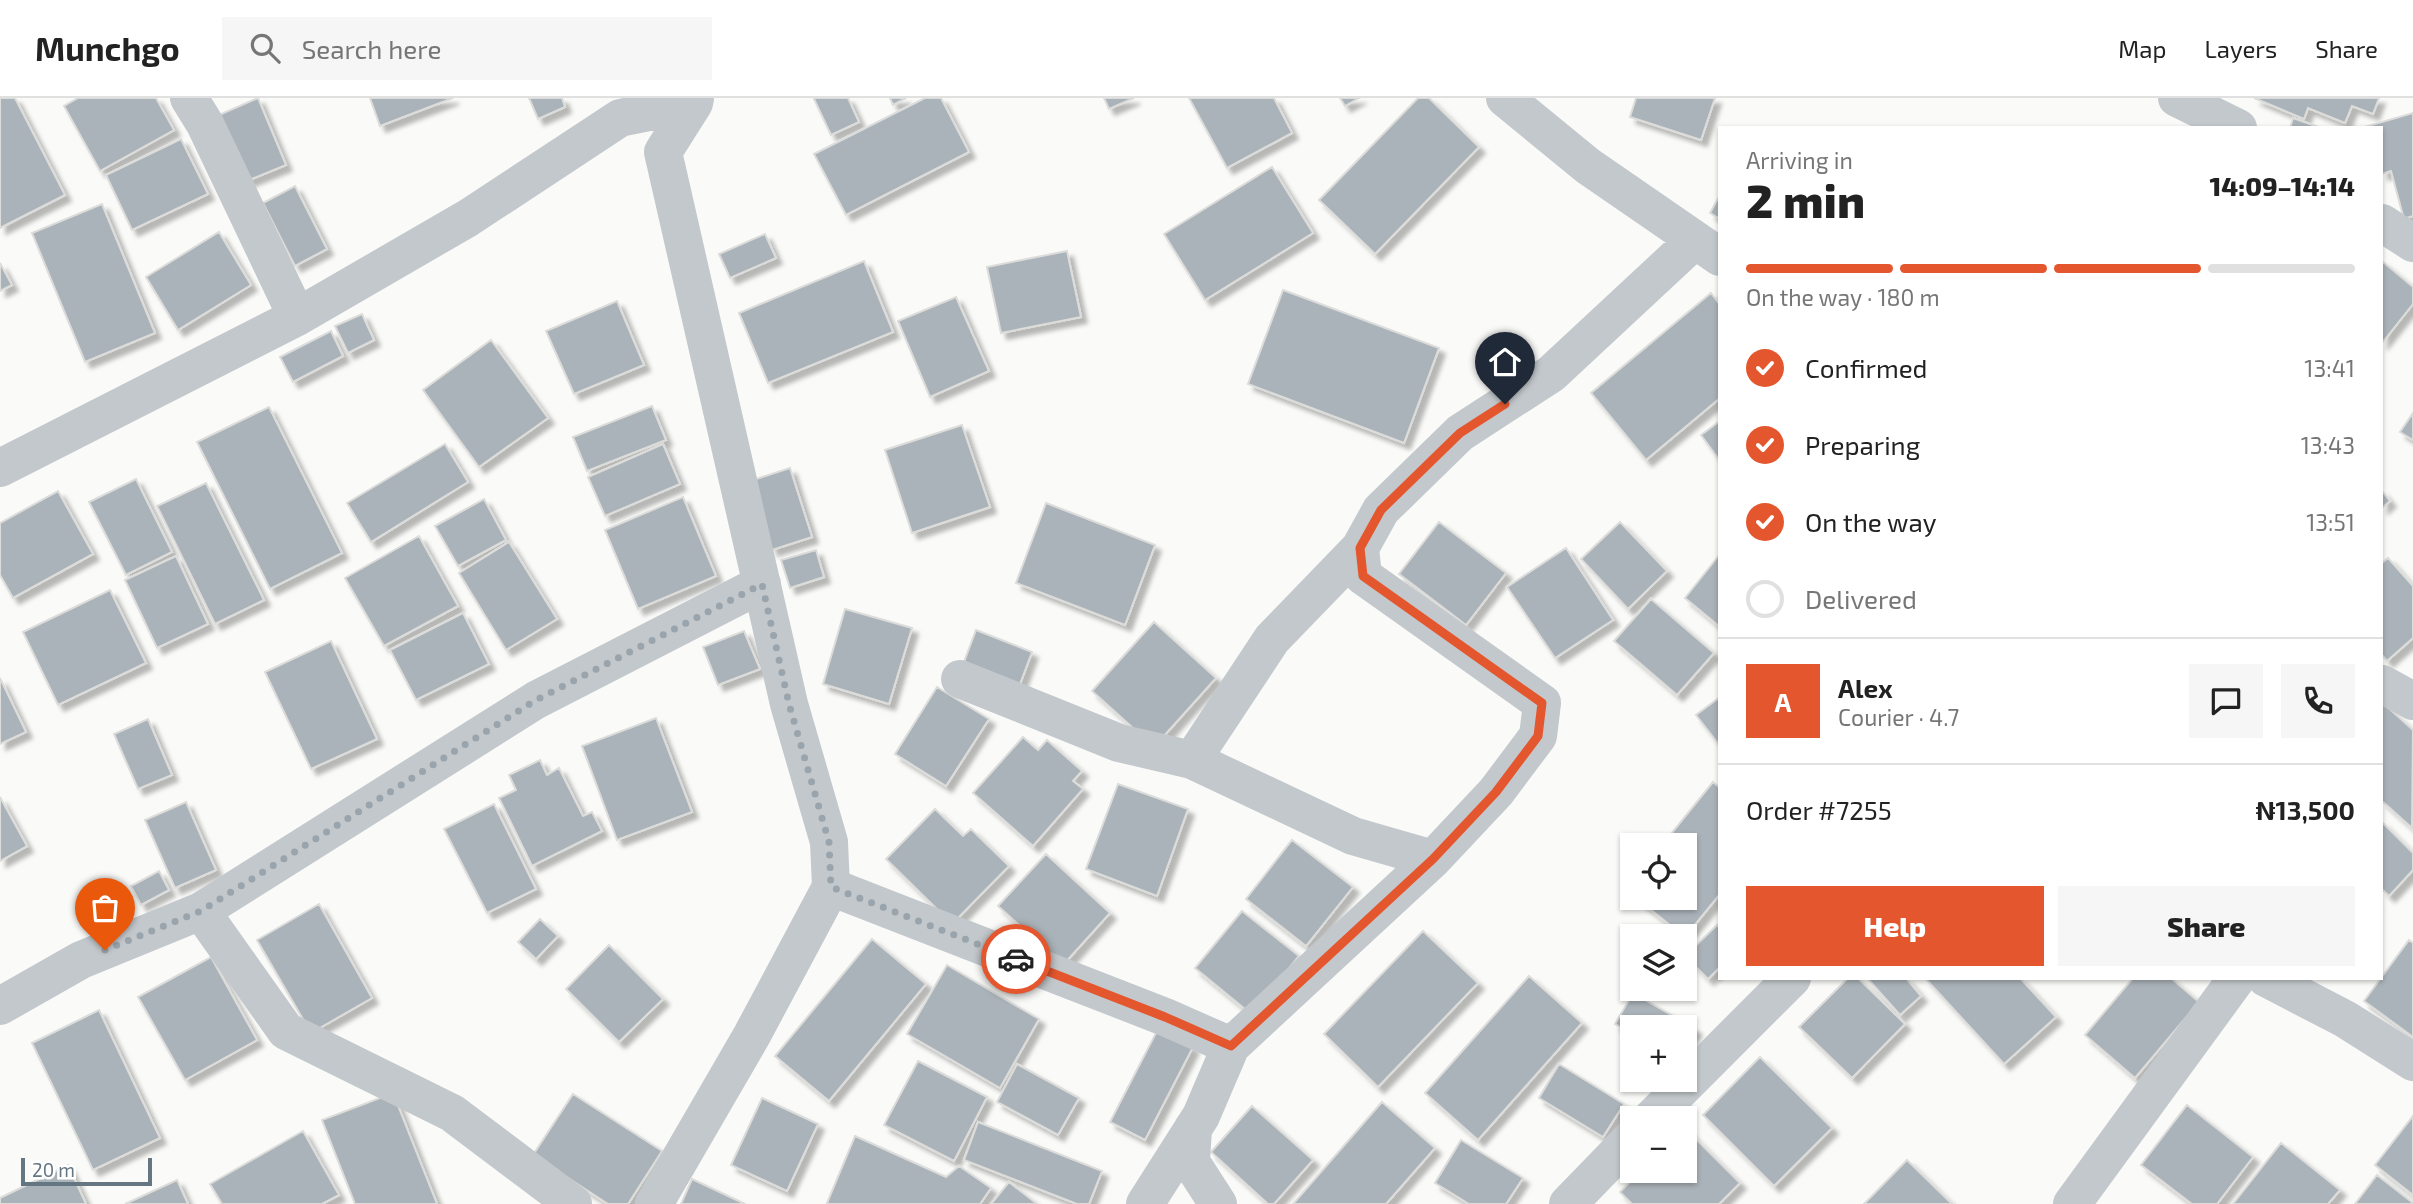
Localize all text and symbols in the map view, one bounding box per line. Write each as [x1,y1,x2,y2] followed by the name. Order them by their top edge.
[222,17,712,80] search box
[35,28,180,68] text: Munchgo
[246,29,284,67] icon: search
[302,33,441,64] text: Search here
[2118,34,2166,63] text: Map
[2204,34,2277,63] text: Layers
[2315,34,2378,63] text: Share
[1746,146,1853,174] text: Arriving in
[2210,170,2355,201] text: 14:09–14:14
[1746,172,1865,227] text: 2 min
[1746,283,1940,311] text: On the way · 180 m
[1475,332,1535,404] pin
[1486,343,1524,381] icon: home
[1746,349,1784,387] icon: check
[1805,352,1928,383] text: Confirmed
[2304,354,2355,382] text: 13:41
[1746,426,1784,464] icon: check
[1805,429,1920,460] text: Preparing
[2301,431,2355,459] text: 13:43
[1746,503,1784,541] icon: check
[1805,506,1936,537] text: On the way
[2306,508,2355,536] text: 13:51
[1805,583,1917,614] text: Delivered
[2189,664,2263,738] button: chat
[2281,664,2355,738] button: phone
[1838,672,1893,703] text: Alex
[1775,686,1791,717] text: A
[1838,703,1959,731] text: Courier · 4.7
[1746,794,1892,825] text: Order #7255
[2255,794,2355,825] text: ₦13,500
[1620,833,1697,1183] map controls
[1620,833,1697,910] button: locate
[75,878,135,950] pin
[1746,886,2044,966] button: Help
[2058,886,2355,966] button: Share
[86,889,124,927] icon: bag
[981,924,1051,994] courier
[1620,924,1697,1001] button: layers
[997,940,1035,978] icon: car
[1620,1015,1697,1092] button: +
[1620,1106,1697,1183] button: −
[21,1155,152,1187] scale bar
[32,1158,75,1181] text: 20 m

